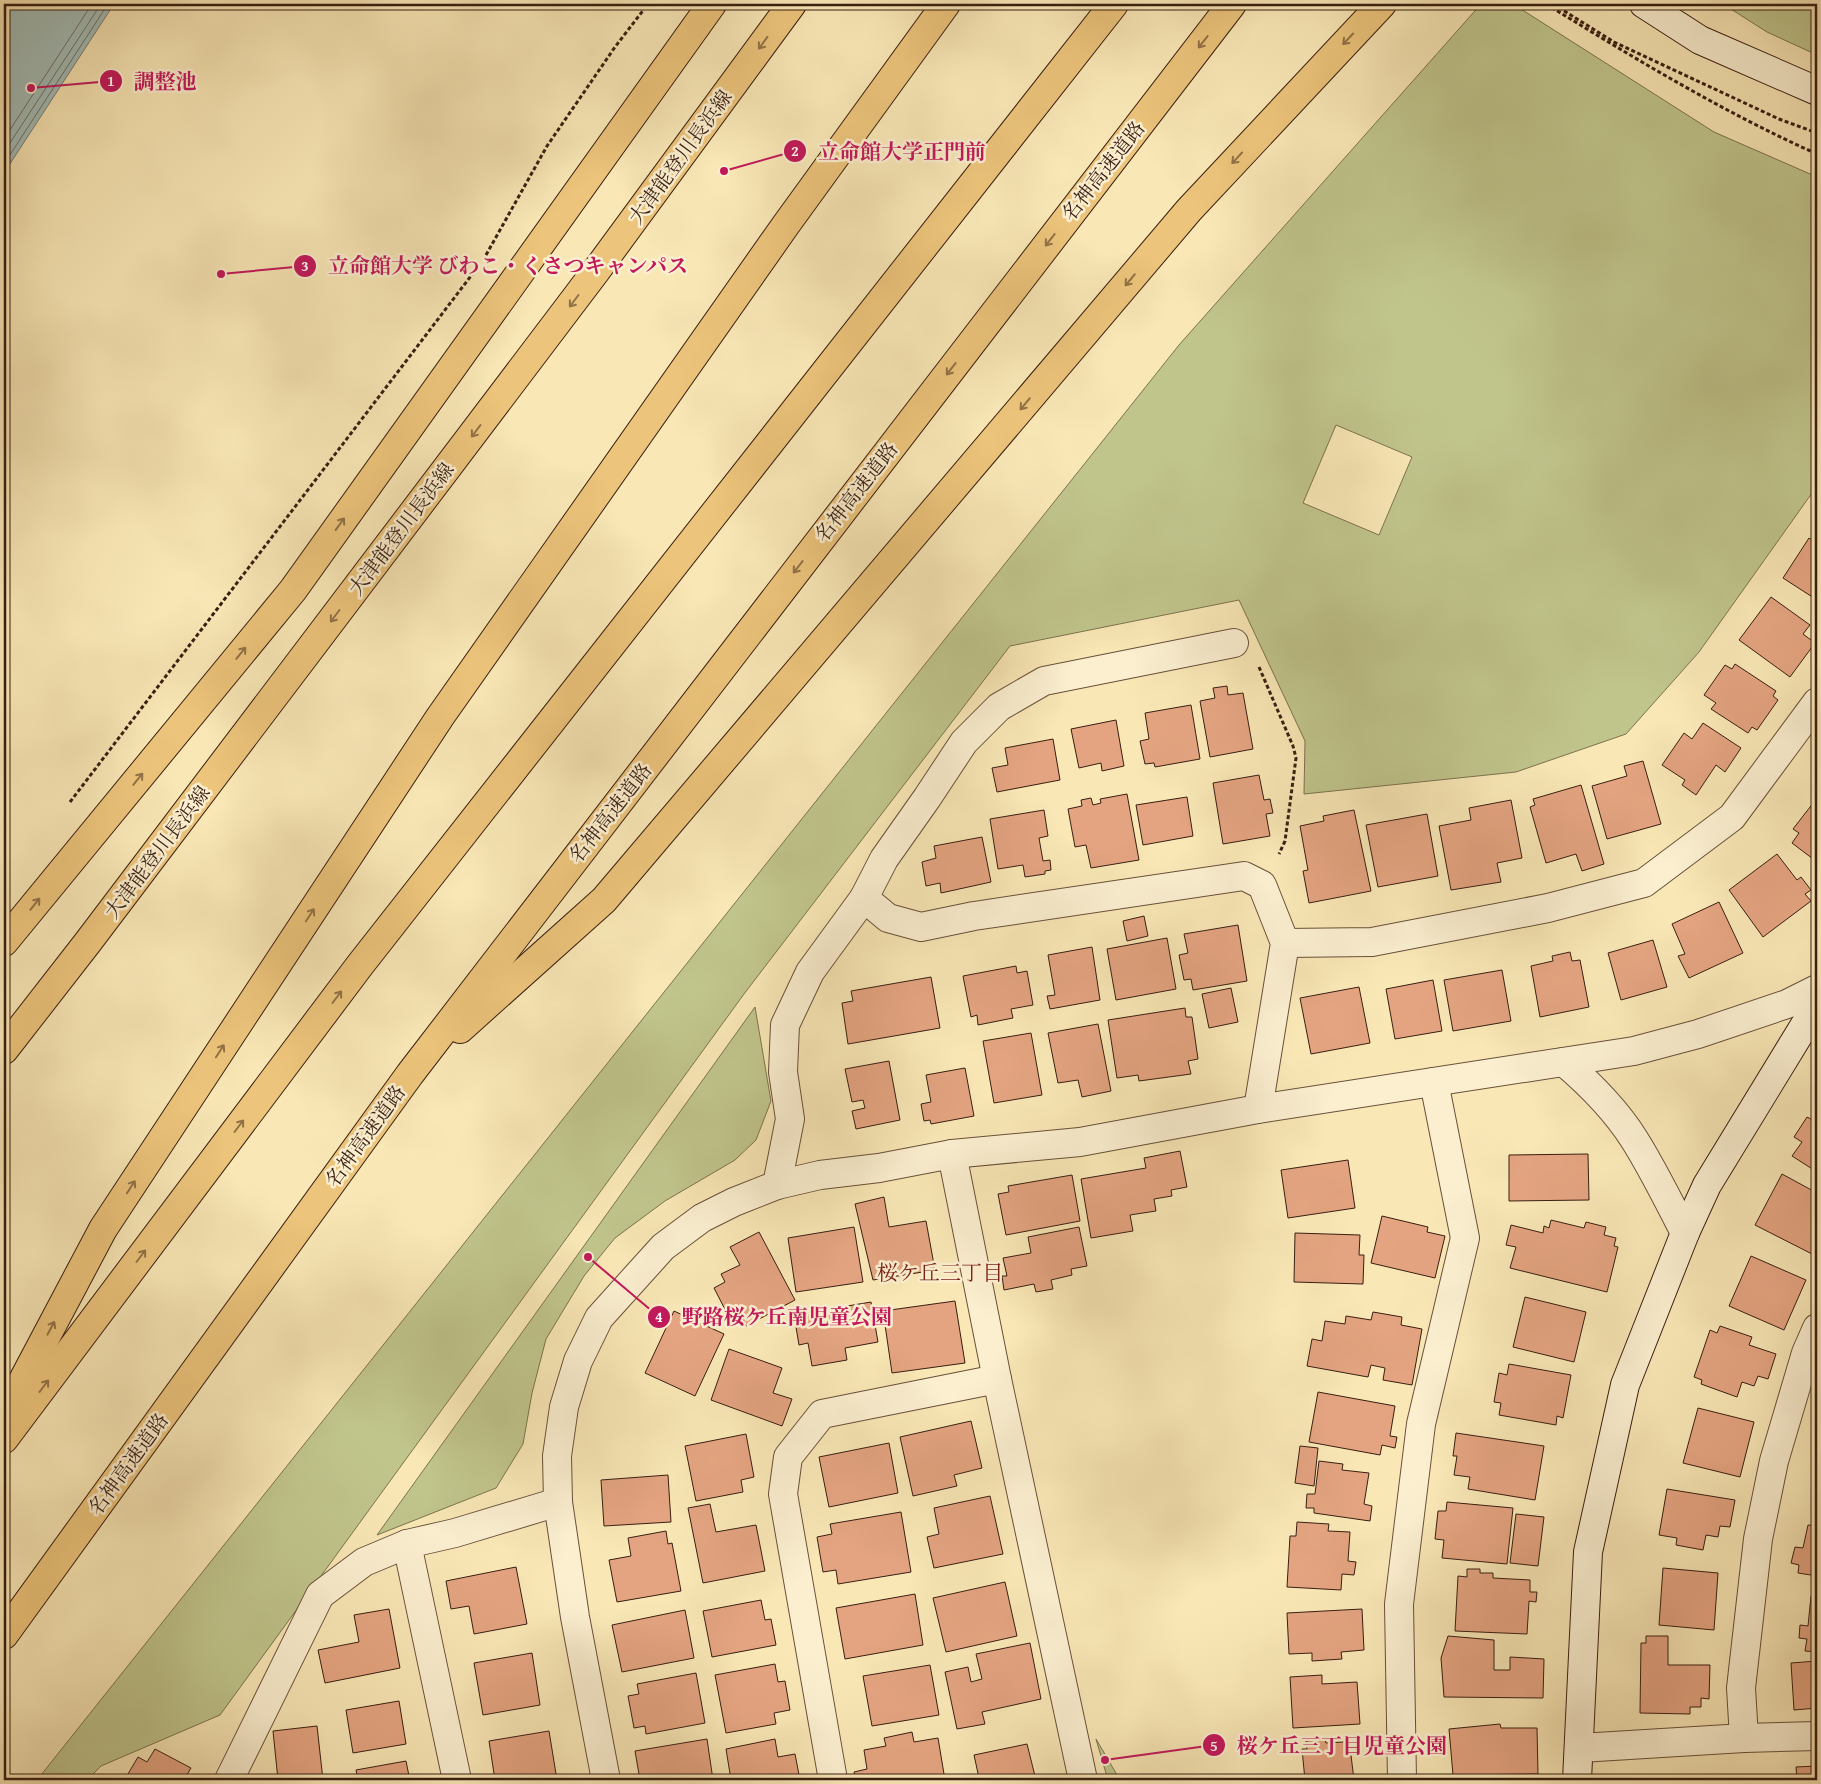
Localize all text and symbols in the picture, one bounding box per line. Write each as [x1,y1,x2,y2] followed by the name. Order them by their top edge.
[1342,32,1354,45] one-way arrow
[1197,35,1208,48] one-way arrow
[758,36,769,49] one-way arrow
[98,63,206,99] callout: 調整池
[134,66,197,97] text: 調整池
[107,70,115,91] text: 1
[621,83,738,230] street label: 大津能登川長浜線
[1054,114,1151,227] street label: 名神高速道路
[783,133,996,169] callout: 立命館大学正門前
[818,136,986,167] text: 立命館大学正門前
[791,140,799,161] text: 2
[1231,151,1243,164] one-way arrow
[1045,233,1055,247] one-way arrow
[292,248,699,284] callout: 立命館大学 びわこ・くさつキャンパス
[328,250,688,281] text: 立命館大学 びわこ・くさつキャンパス
[301,255,309,276] text: 3
[1124,273,1135,286] one-way arrow
[569,294,579,308] one-way arrow
[945,362,956,375] one-way arrow
[1019,397,1030,410] one-way arrow
[471,424,482,437] one-way arrow
[807,435,904,548] street label: 名神高速道路
[341,456,460,601] street label: 大津能登川長浜線
[335,517,345,531] one-way arrow
[793,560,804,573] one-way arrow
[330,609,341,622] one-way arrow
[236,647,247,660] one-way arrow
[561,756,658,869] street label: 名神高速道路
[133,772,144,785] one-way arrow
[97,779,216,924] street label: 大津能登川長浜線
[29,898,40,911] one-way arrow
[305,909,315,923] one-way arrow
[332,990,342,1004] one-way arrow
[215,1044,225,1058] one-way arrow
[318,1079,412,1193] street label: 名神高速道路
[234,1119,244,1133] one-way arrow
[126,1180,136,1194] one-way arrow
[136,1250,147,1263] one-way arrow
[877,1257,1003,1288] district label: 桜ケ丘三丁目
[647,1299,902,1335] callout: 野路桜ケ丘南児童公園
[682,1301,892,1332] text: 野路桜ケ丘南児童公園
[655,1306,663,1327] text: 4
[47,1321,56,1336] one-way arrow
[38,1380,49,1393] one-way arrow
[81,1407,175,1521] street label: 名神高速道路
[1202,1727,1457,1763] callout: 桜ケ丘三丁目児童公園
[1237,1730,1447,1761] text: 桜ケ丘三丁目児童公園
[1210,1735,1218,1756] text: 5

